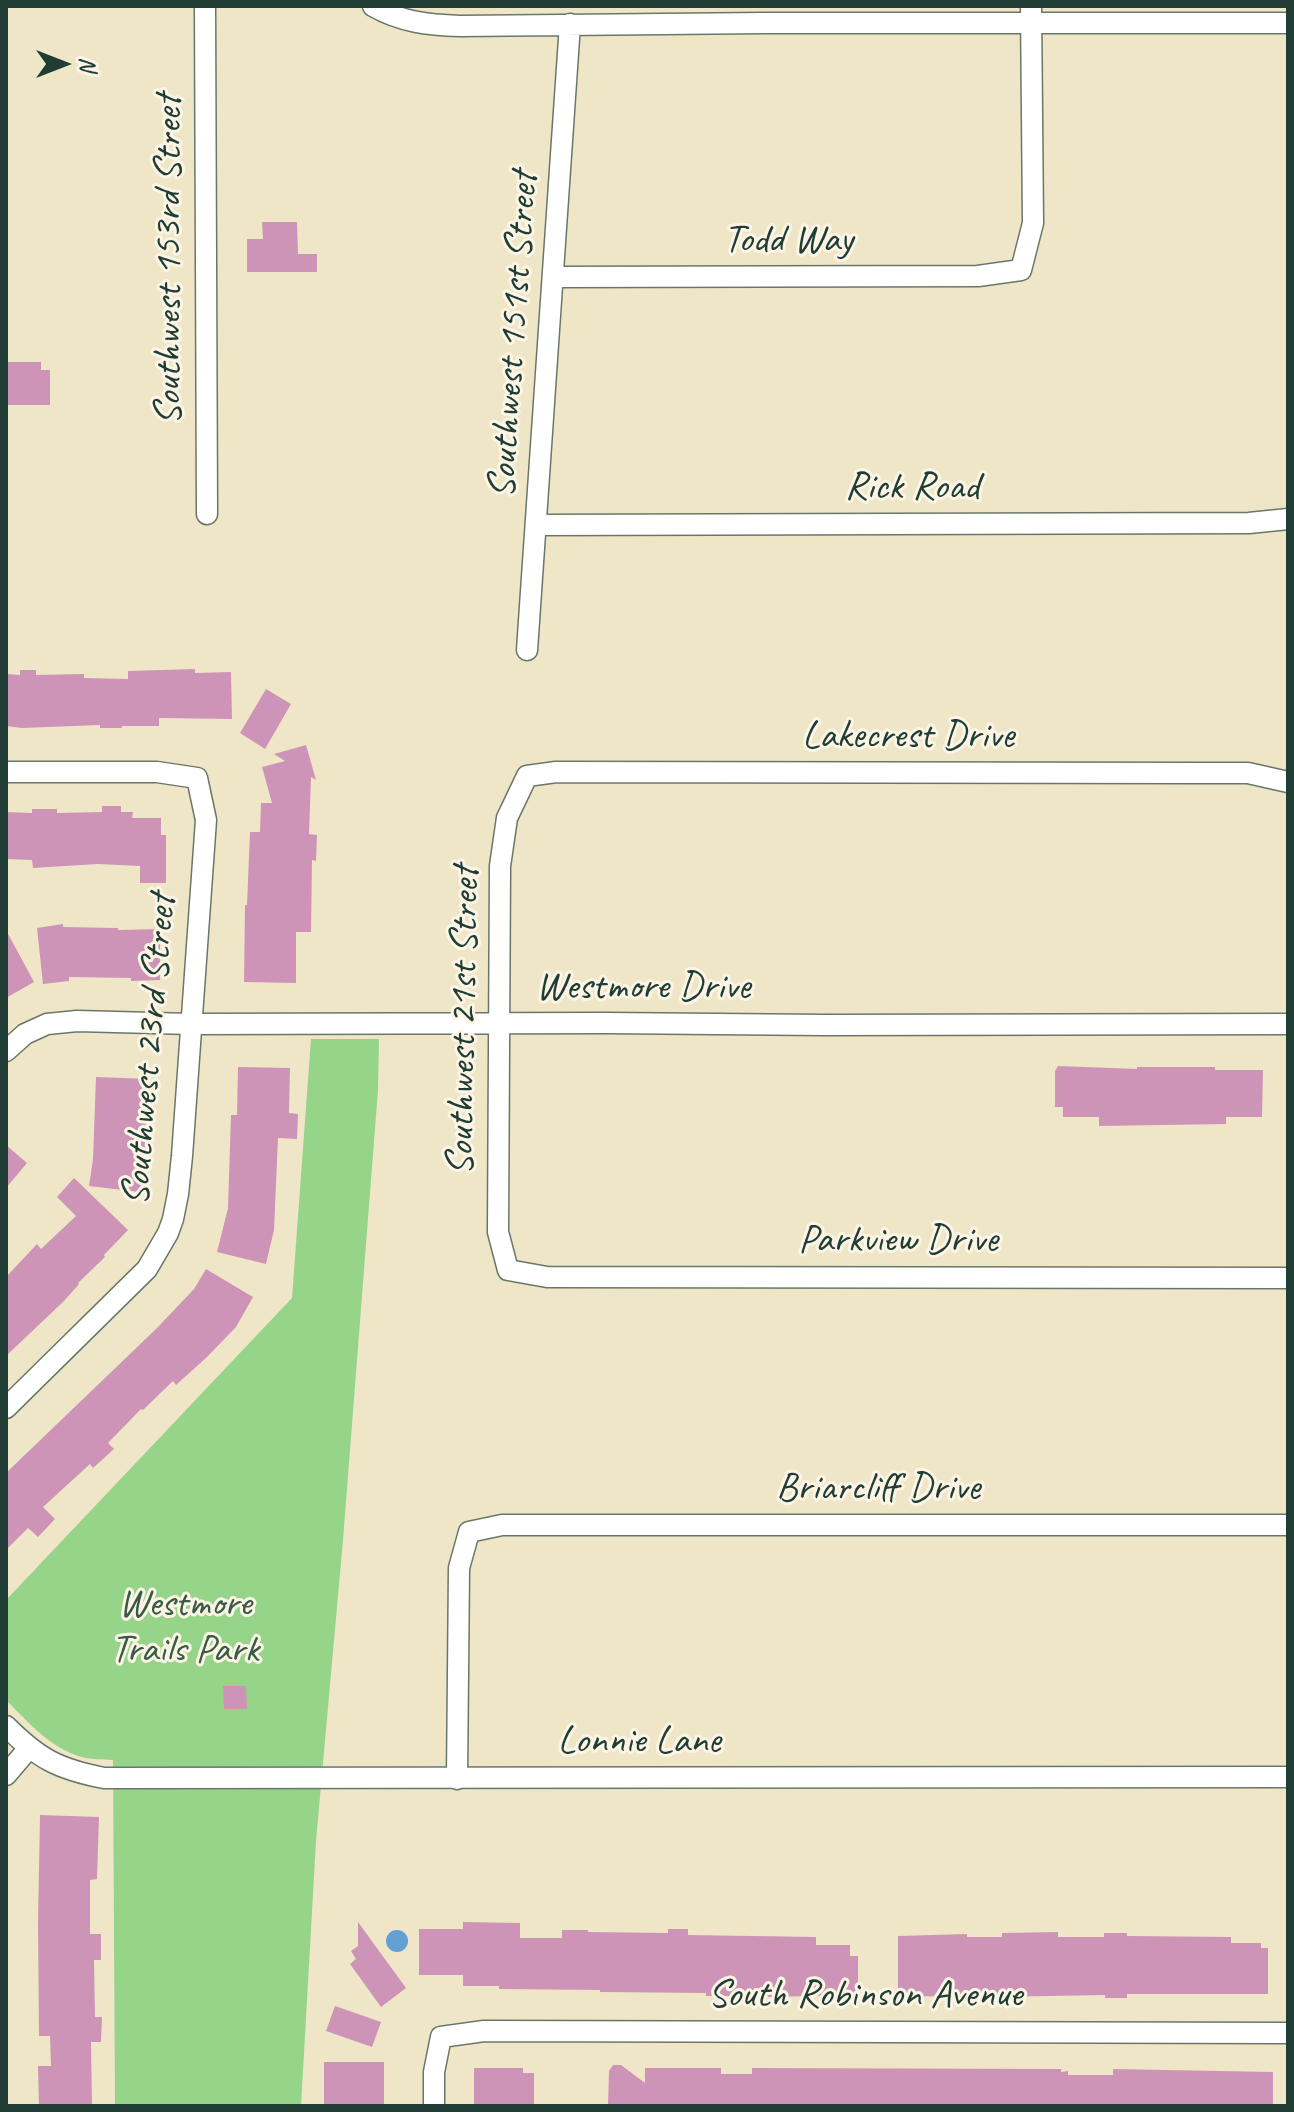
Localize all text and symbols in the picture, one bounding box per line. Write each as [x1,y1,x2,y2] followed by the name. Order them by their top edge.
[24,24,104,104] north arrow
[74,57,102,71] text: N
[146,95,194,425] street label: Southwest 153rd Street
[479,170,549,500] street label: Southwest 151st Street
[723,217,853,265] street label: Todd Way
[845,464,979,512] street label: Rick Road
[802,713,1014,761] street label: Lakecrest Drive
[437,866,491,1176] street label: Southwest 21st Street
[112,892,188,1208] street label: Southwest 23rd Street
[536,964,750,1012] street label: Westmore Drive
[798,1217,998,1265] street label: Parkview Drive
[776,1465,980,1513] street label: Briarcliff Drive
[111,1581,259,1675] park label: Westmore Trails Park
[558,1718,720,1766] street label: Lonnie Lane
[708,1972,1022,2020] street label: South Robinson Avenue

